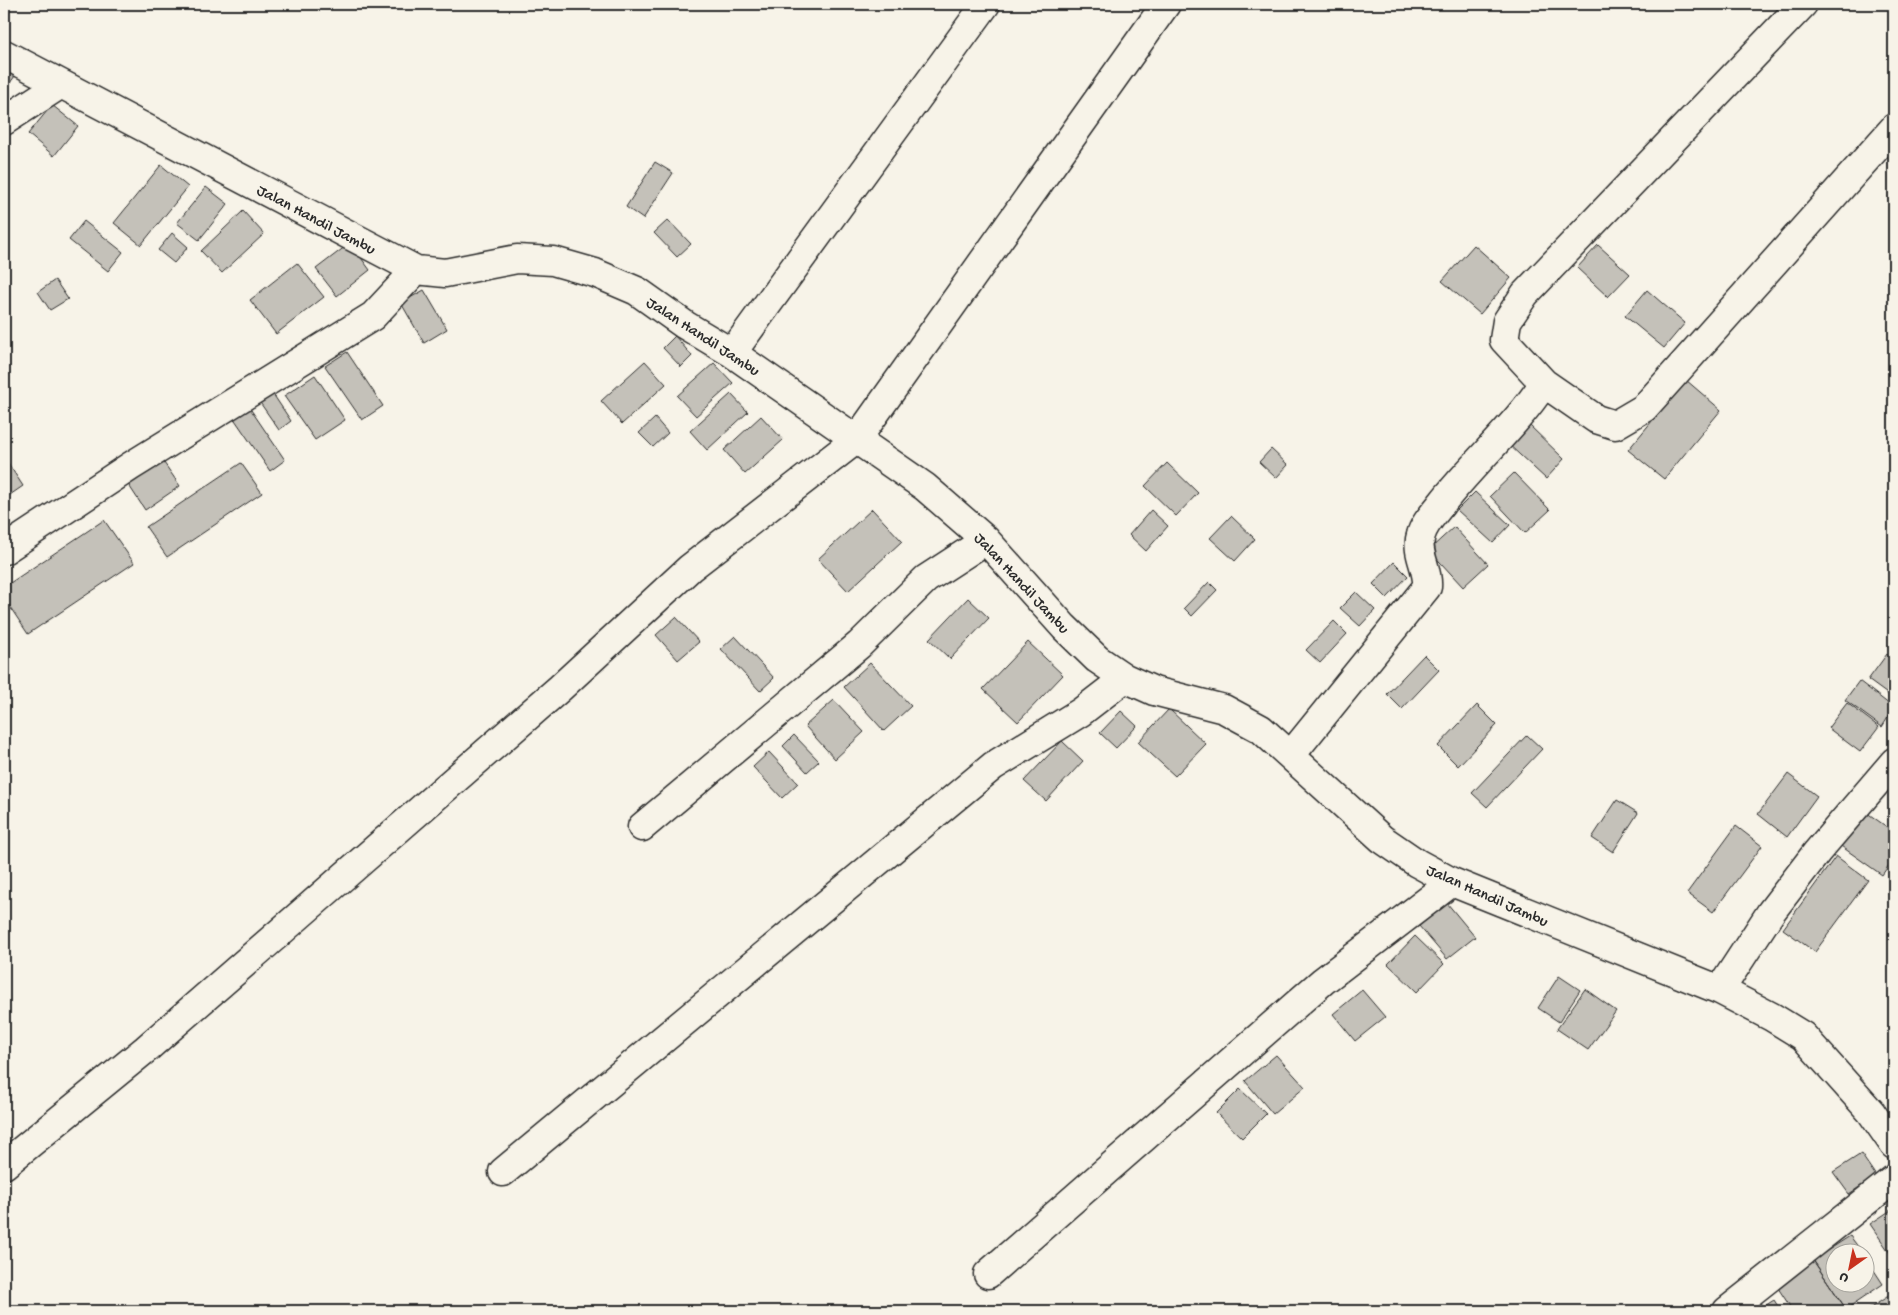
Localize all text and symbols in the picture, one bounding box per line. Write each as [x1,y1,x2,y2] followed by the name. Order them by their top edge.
[253,182,378,261] street label: Jalan Handil Jambu
[642,294,763,382] street label: Jalan Handil Jambu
[969,530,1073,639] street label: Jalan Handil Jambu
[1423,862,1551,933] street label: Jalan Handil Jambu
[1826,1242,1876,1292] north arrow
[1836,1267,1852,1286] text: U

